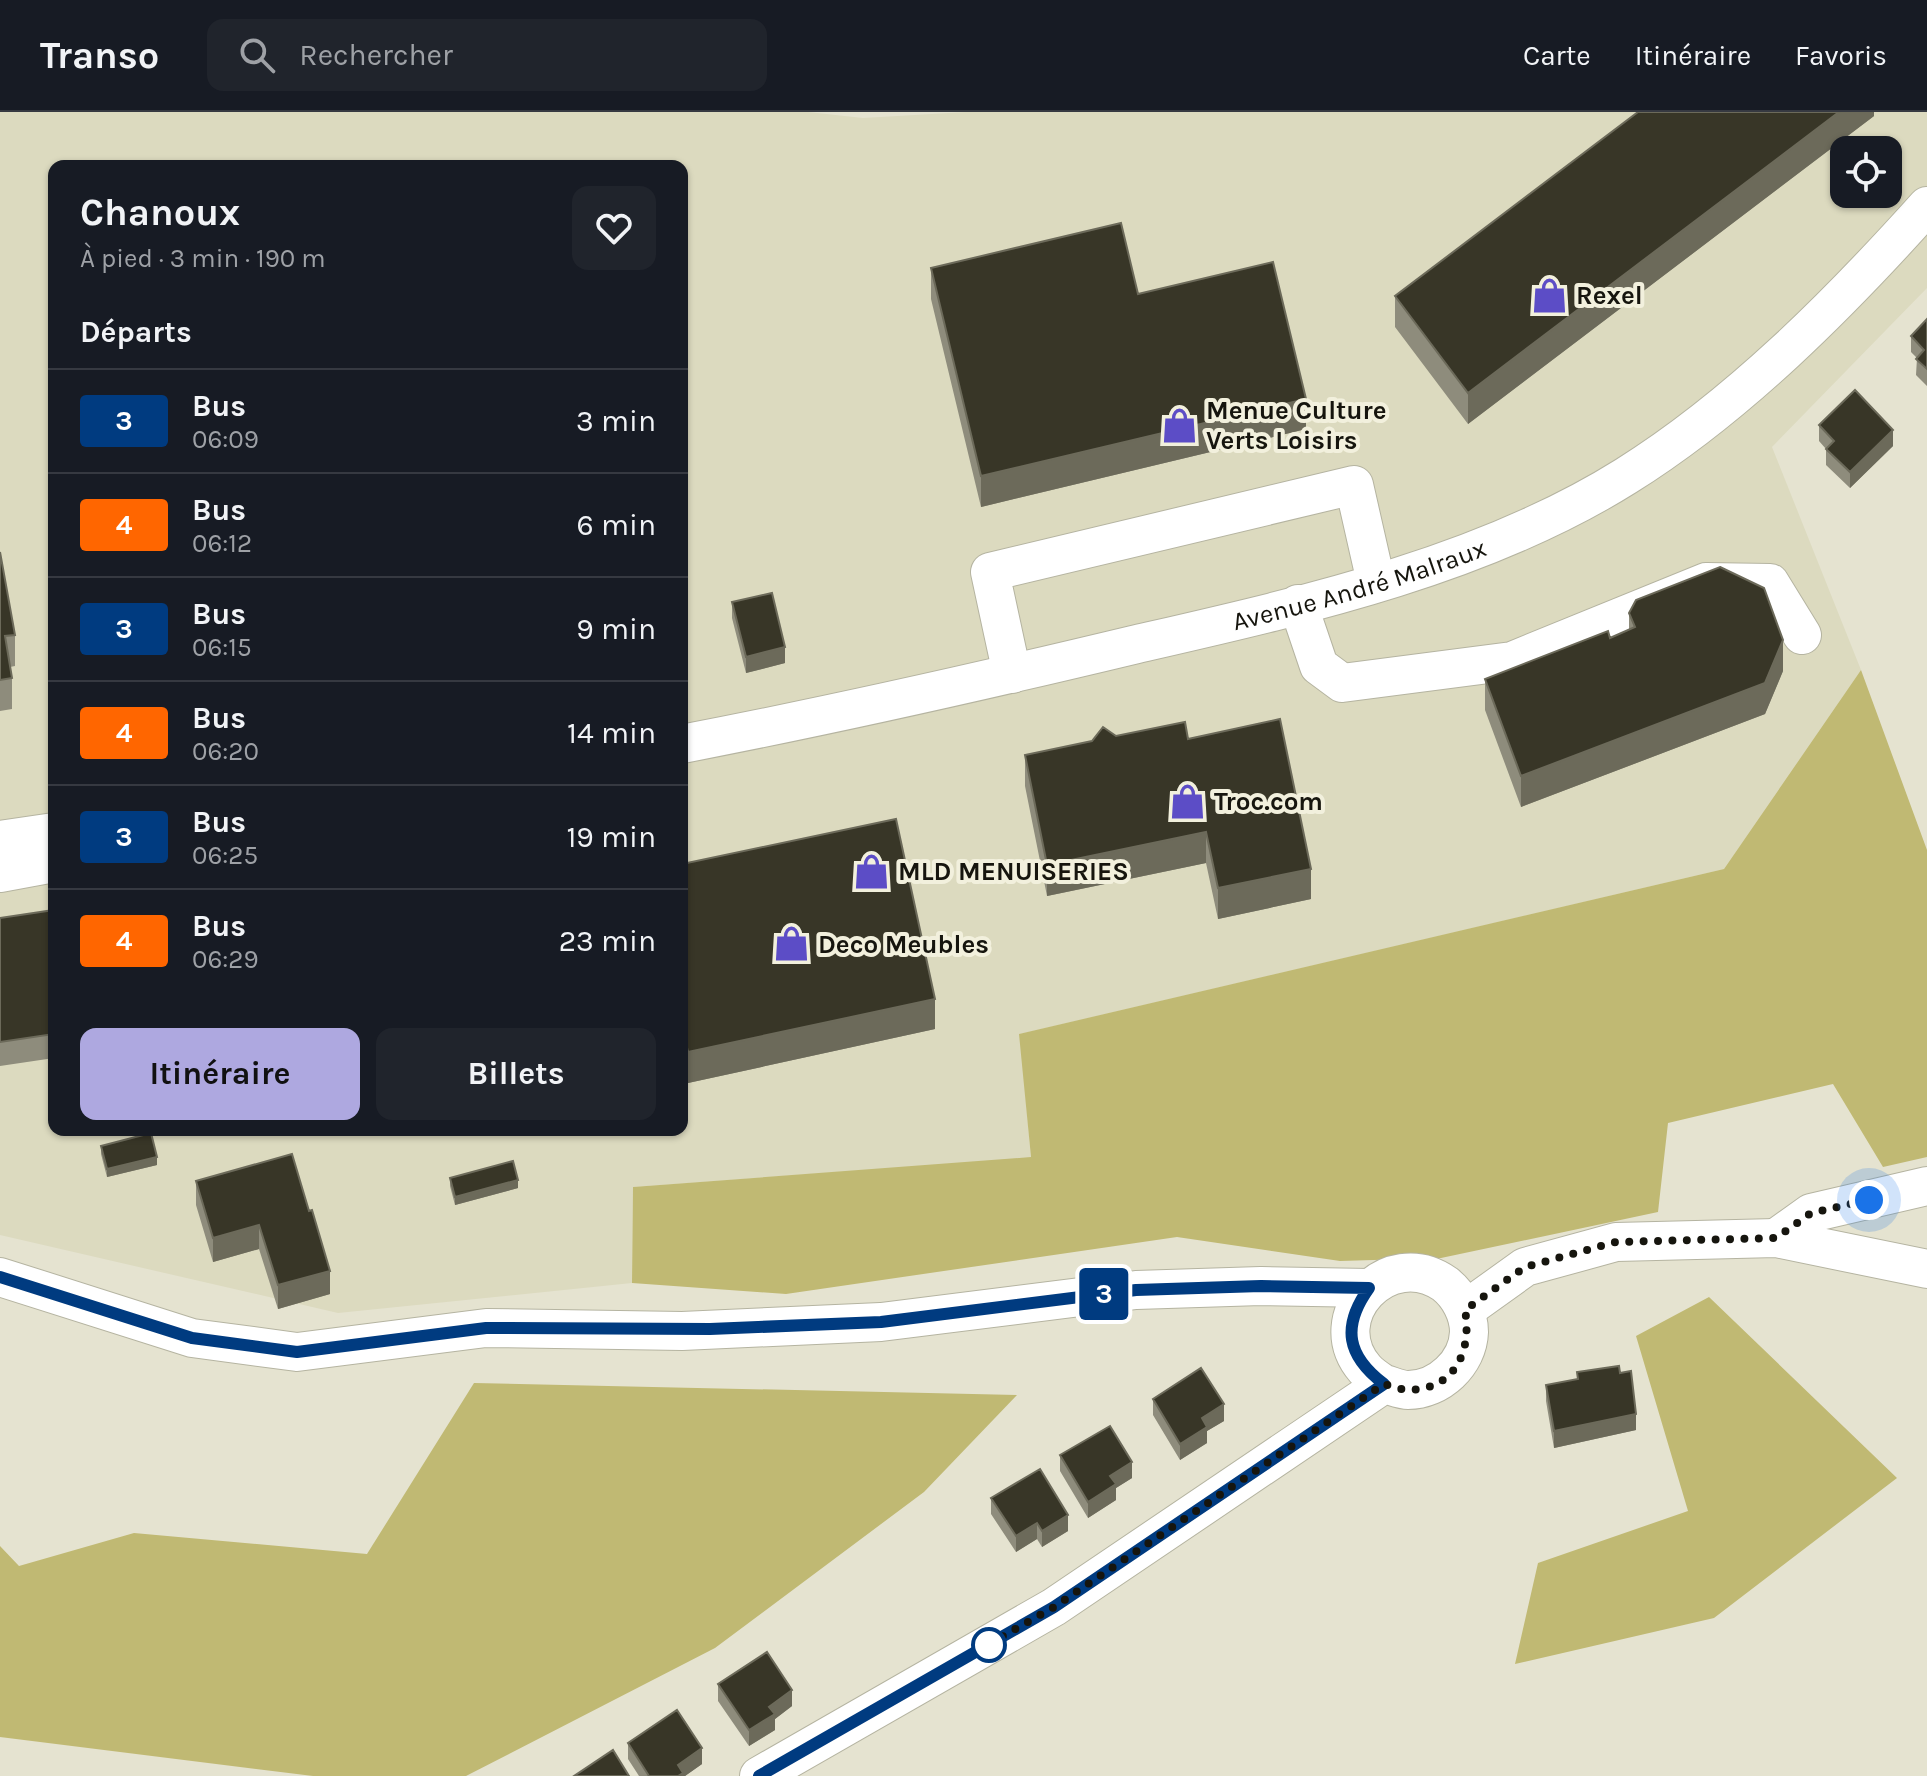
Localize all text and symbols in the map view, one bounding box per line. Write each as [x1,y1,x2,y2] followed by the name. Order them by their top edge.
[207,19,767,91] search box
[40,33,159,78] text: Transo
[235,33,279,77] icon: search
[299,37,453,73] text: Rechercher
[1523,39,1591,72] text: Carte
[1635,39,1751,72] text: Itinéraire
[1795,39,1887,72] text: Favoris
[1830,136,1902,208] map controls
[1830,136,1902,208] button: locate
[572,186,656,270] button: heart
[80,190,240,235] text: Chanoux
[80,243,326,274] text: À pied · 3 min · 190 m
[1531,276,1569,314] shop icon: Rexel
[1576,280,1643,311] place label: Rexel
[80,314,192,350] text: Départs
[192,388,246,424] text: Bus
[1206,395,1387,456] place label: Menue Culture Verts Loisirs
[576,403,656,439] text: 3 min
[115,404,133,437] text: 3
[1161,406,1199,444] shop icon: Menue Culture Verts Loisirs
[192,424,259,455] text: 06:09
[192,492,246,528] text: Bus
[577,507,656,543] text: 6 min
[116,508,132,541] text: 4
[192,528,252,559] text: 06:12
[1229,532,1491,637] street label: Avenue André Malraux
[192,596,246,632] text: Bus
[576,611,656,647] text: 9 min
[115,612,133,645] text: 3
[192,632,252,663] text: 06:15
[192,700,246,736] text: Bus
[567,715,656,751] text: 14 min
[116,716,132,749] text: 4
[192,736,259,767] text: 06:20
[1169,782,1207,820] shop icon: Troc.com
[1214,786,1323,817] place label: Troc.com
[192,804,246,840] text: Bus
[566,819,656,855] text: 19 min
[115,820,133,853] text: 3
[192,840,258,871] text: 06:25
[853,852,891,890] shop icon: MLD MENUISERIES
[898,856,1129,887] place label: MLD MENUISERIES
[192,908,246,944] text: Bus
[559,923,656,959] text: 23 min
[116,924,132,957] text: 4
[773,925,811,963] shop icon: Deco Meubles
[818,929,989,960] place label: Deco Meubles
[192,944,258,975] text: 06:29
[80,1028,360,1120] button: Itinéraire
[376,1028,656,1120] button: Billets
[1849,1180,1889,1220] your location
[1078,1268,1130,1320] line badge: 3
[1095,1277,1113,1310] text: 3
[972,1628,1006,1662] unlabelled marker

